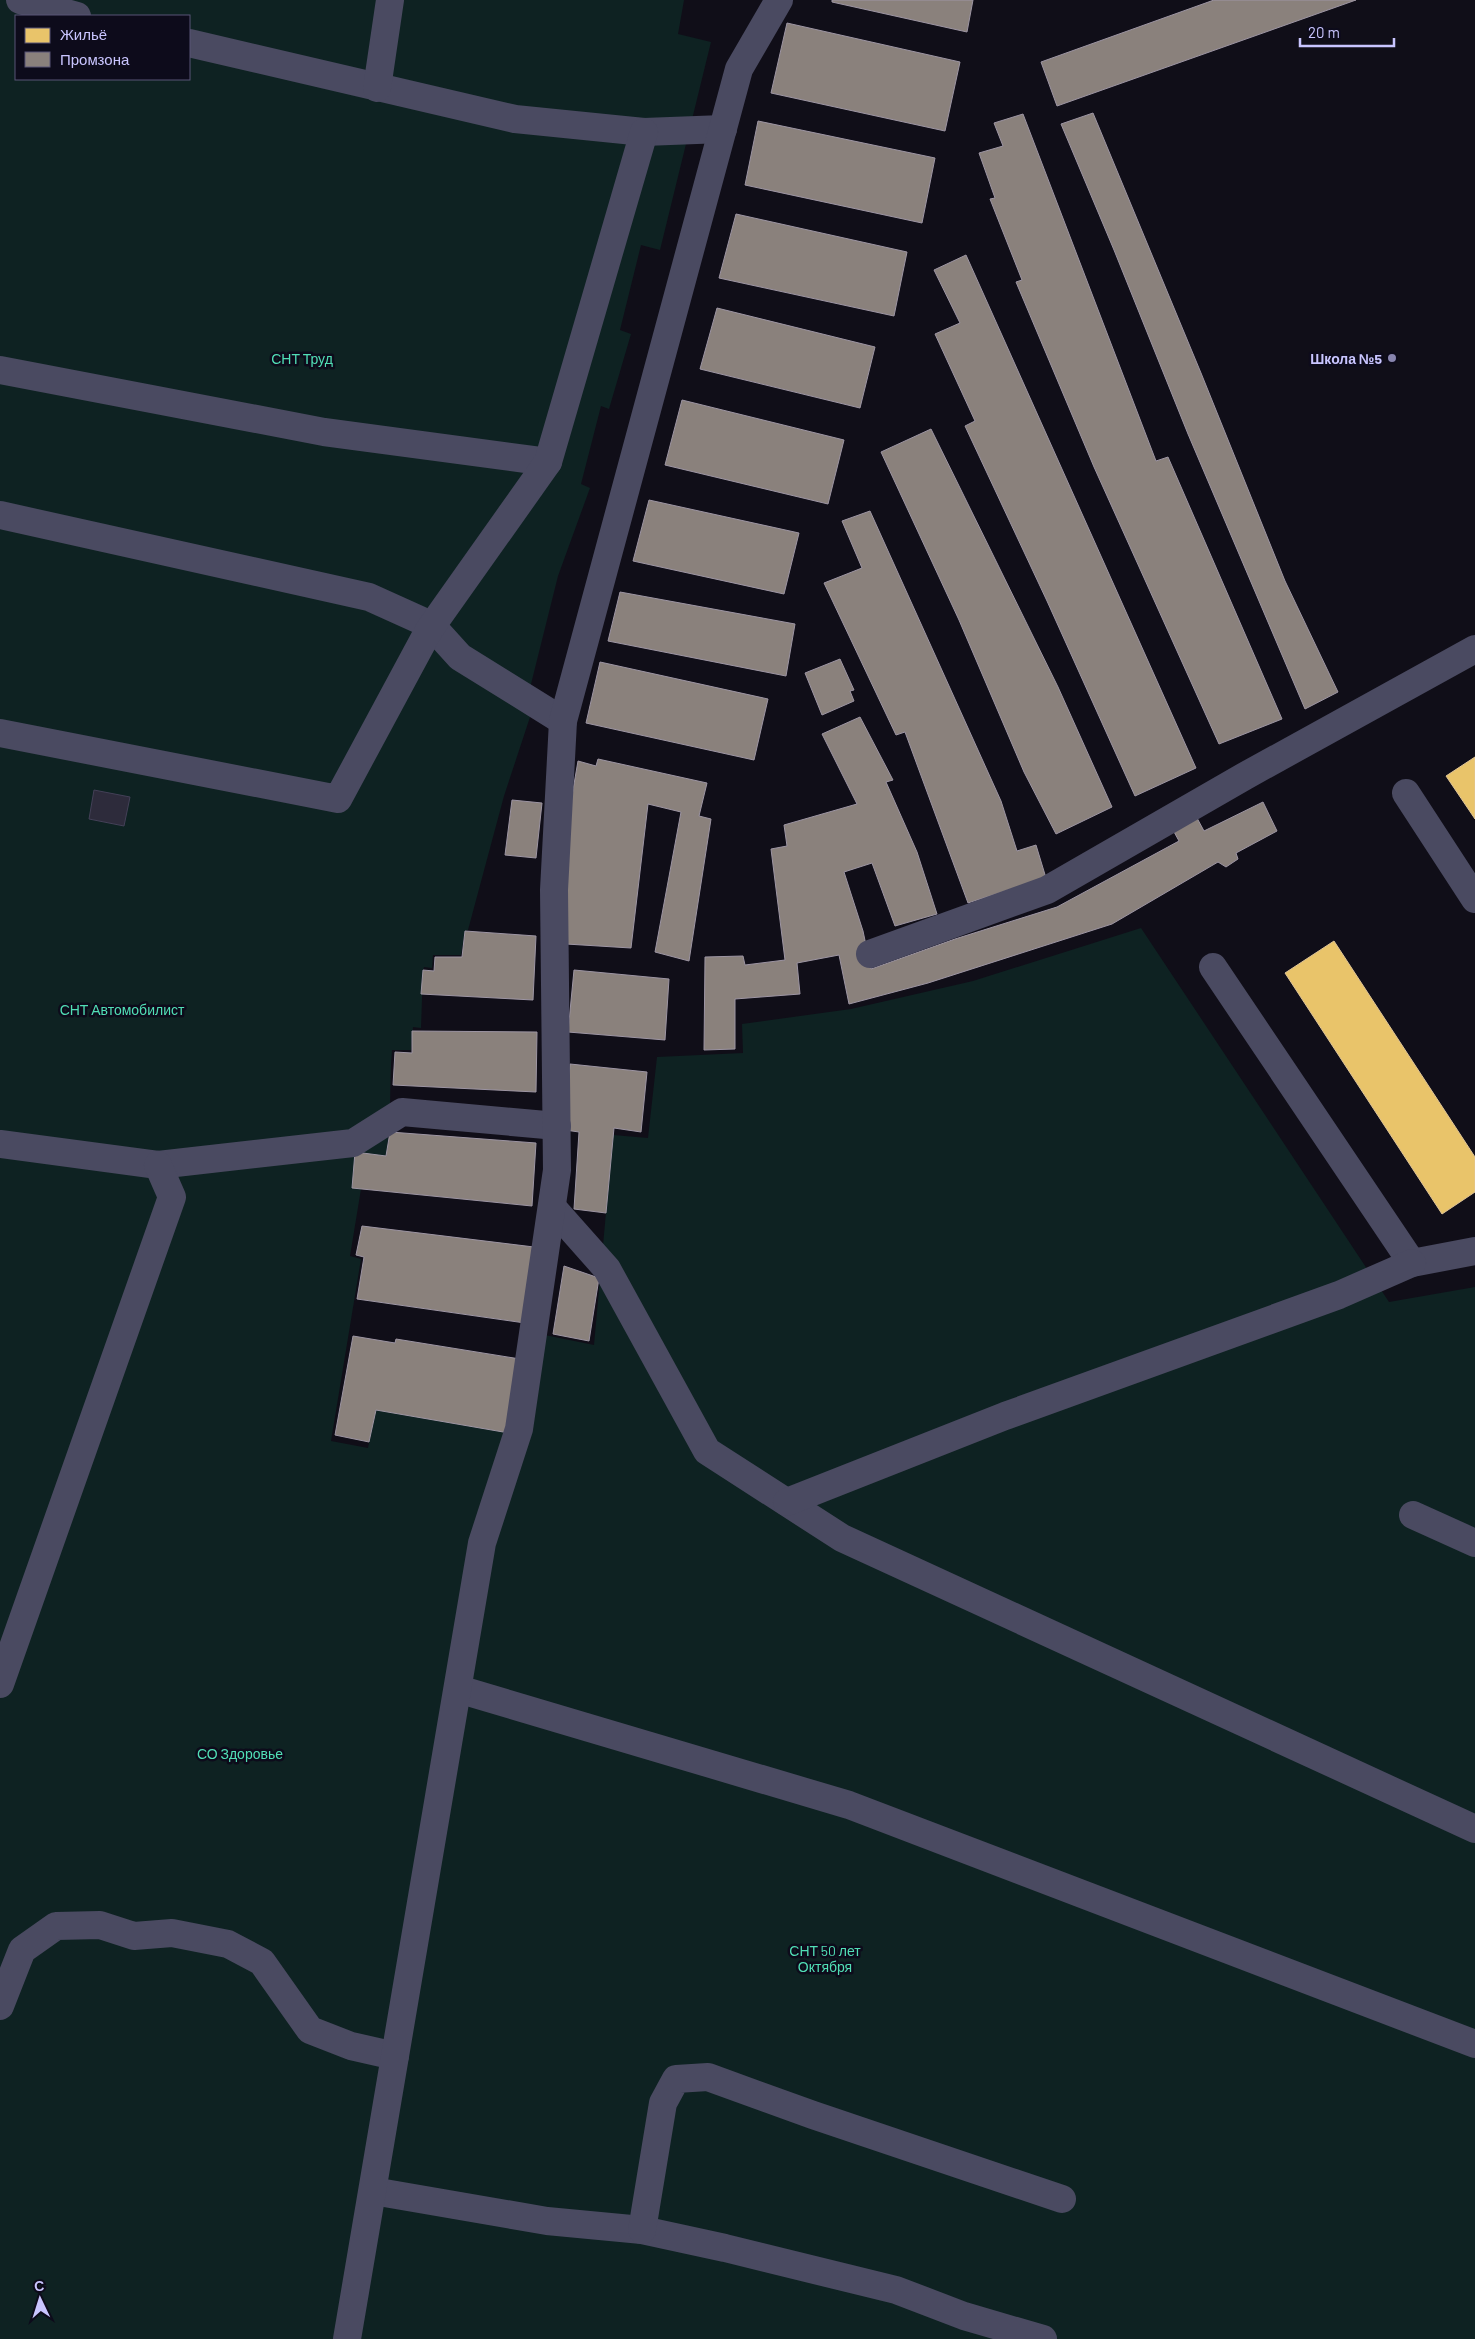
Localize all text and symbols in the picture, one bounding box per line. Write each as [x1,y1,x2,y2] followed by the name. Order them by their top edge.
[15,15,190,80] legend
[1300,15,1394,47] scale bar
[1308,23,1340,41] text: 20 m
[60,25,107,43] text: Жильё
[60,50,130,68] text: Промзона
[271,350,333,367] park label: СНТ Труд
[1310,350,1382,367] place label: Школа №5
[1386,352,1398,364] marker: Школа №5
[60,1001,185,1018] park label: СНТ Автомобилист
[197,1745,283,1762] park label: СО Здоровье
[789,1942,861,1975] park label: СНТ 50 лет Октября
[15,2274,65,2324] north arrow
[33,2277,45,2294] text: С

